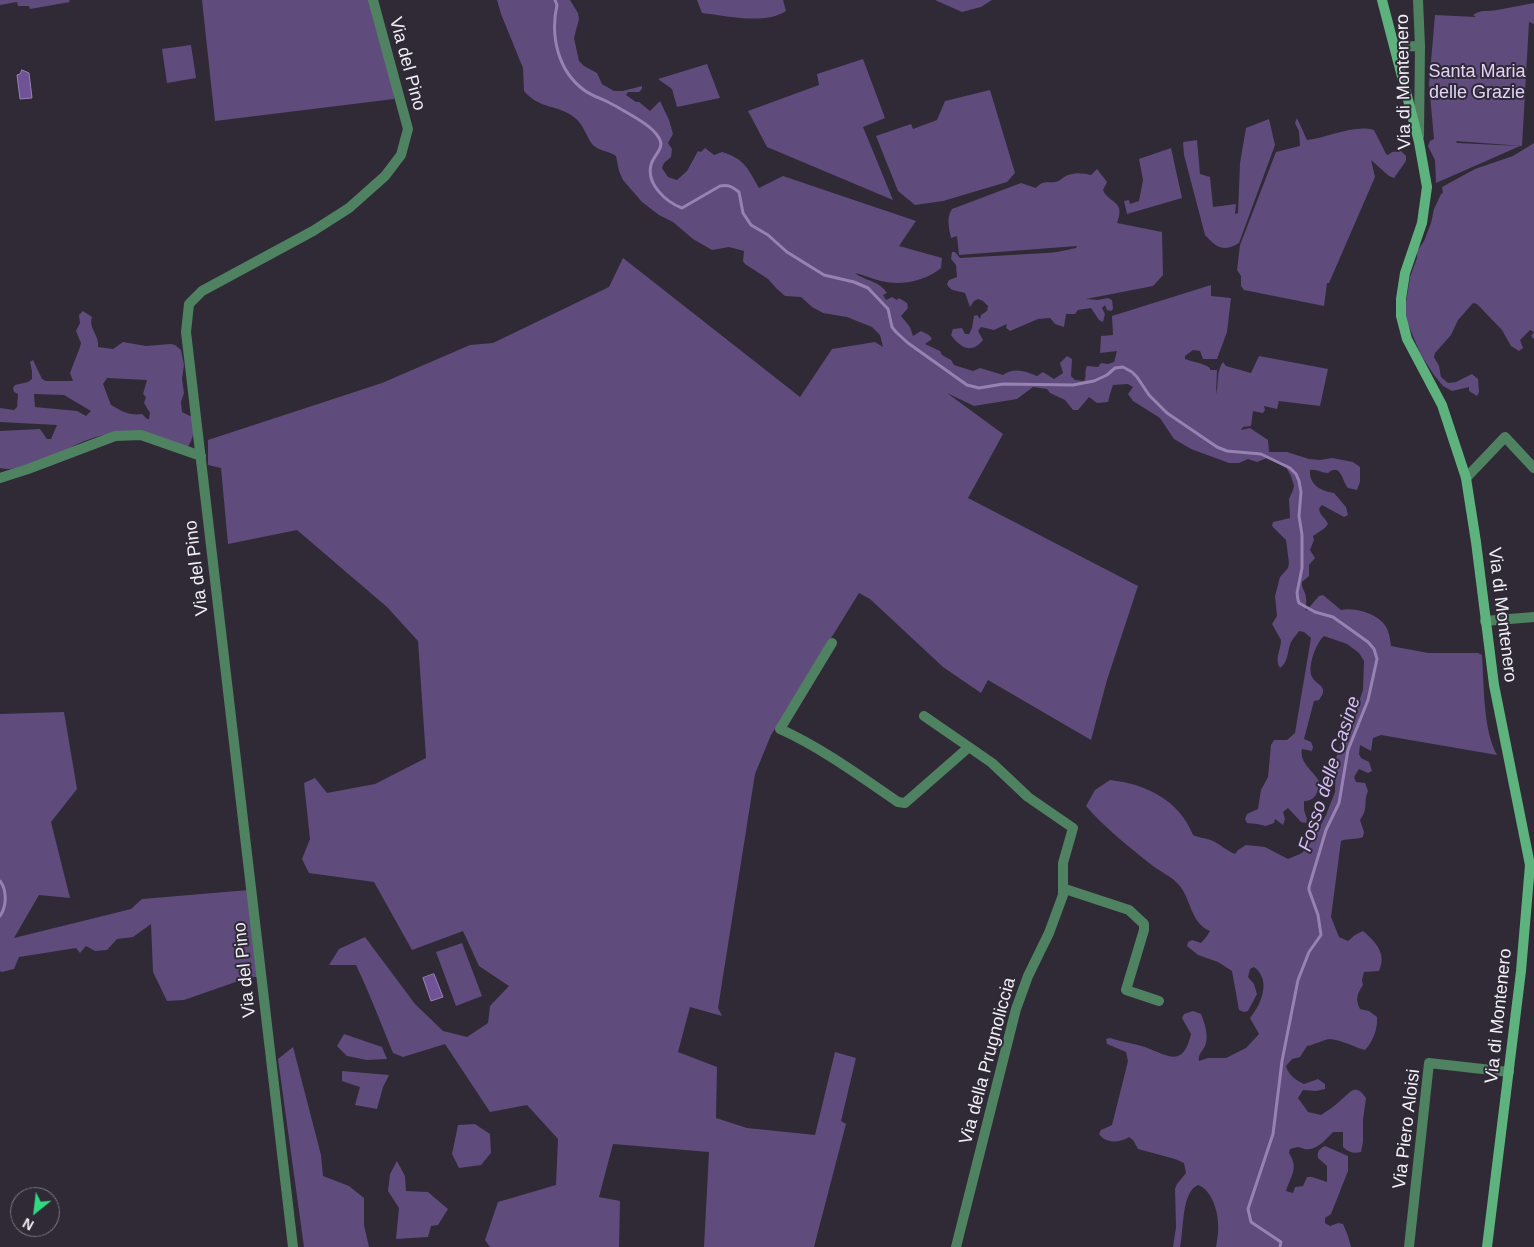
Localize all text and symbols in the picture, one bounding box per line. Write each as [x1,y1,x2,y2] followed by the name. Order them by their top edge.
[1392,14,1416,150] street label: Via di Montenero
[384,15,430,113] street label: Via del Pino
[1428,61,1526,104] park label: Santa Maria delle Grazie
[180,519,214,617] street label: Via del Pino
[1483,546,1521,684] street label: Via di Montenero
[1294,694,1366,854] water label: Fosso delle Casine
[229,921,261,1019] street label: Via del Pino
[1481,947,1517,1085] street label: Via di Montenero
[955,975,1021,1147] street label: Via della Prugnoliccia
[1389,1068,1425,1190] street label: Via Piero Aloisi
[10,1187,60,1237] north arrow
[20,1215,37,1234] text: N

